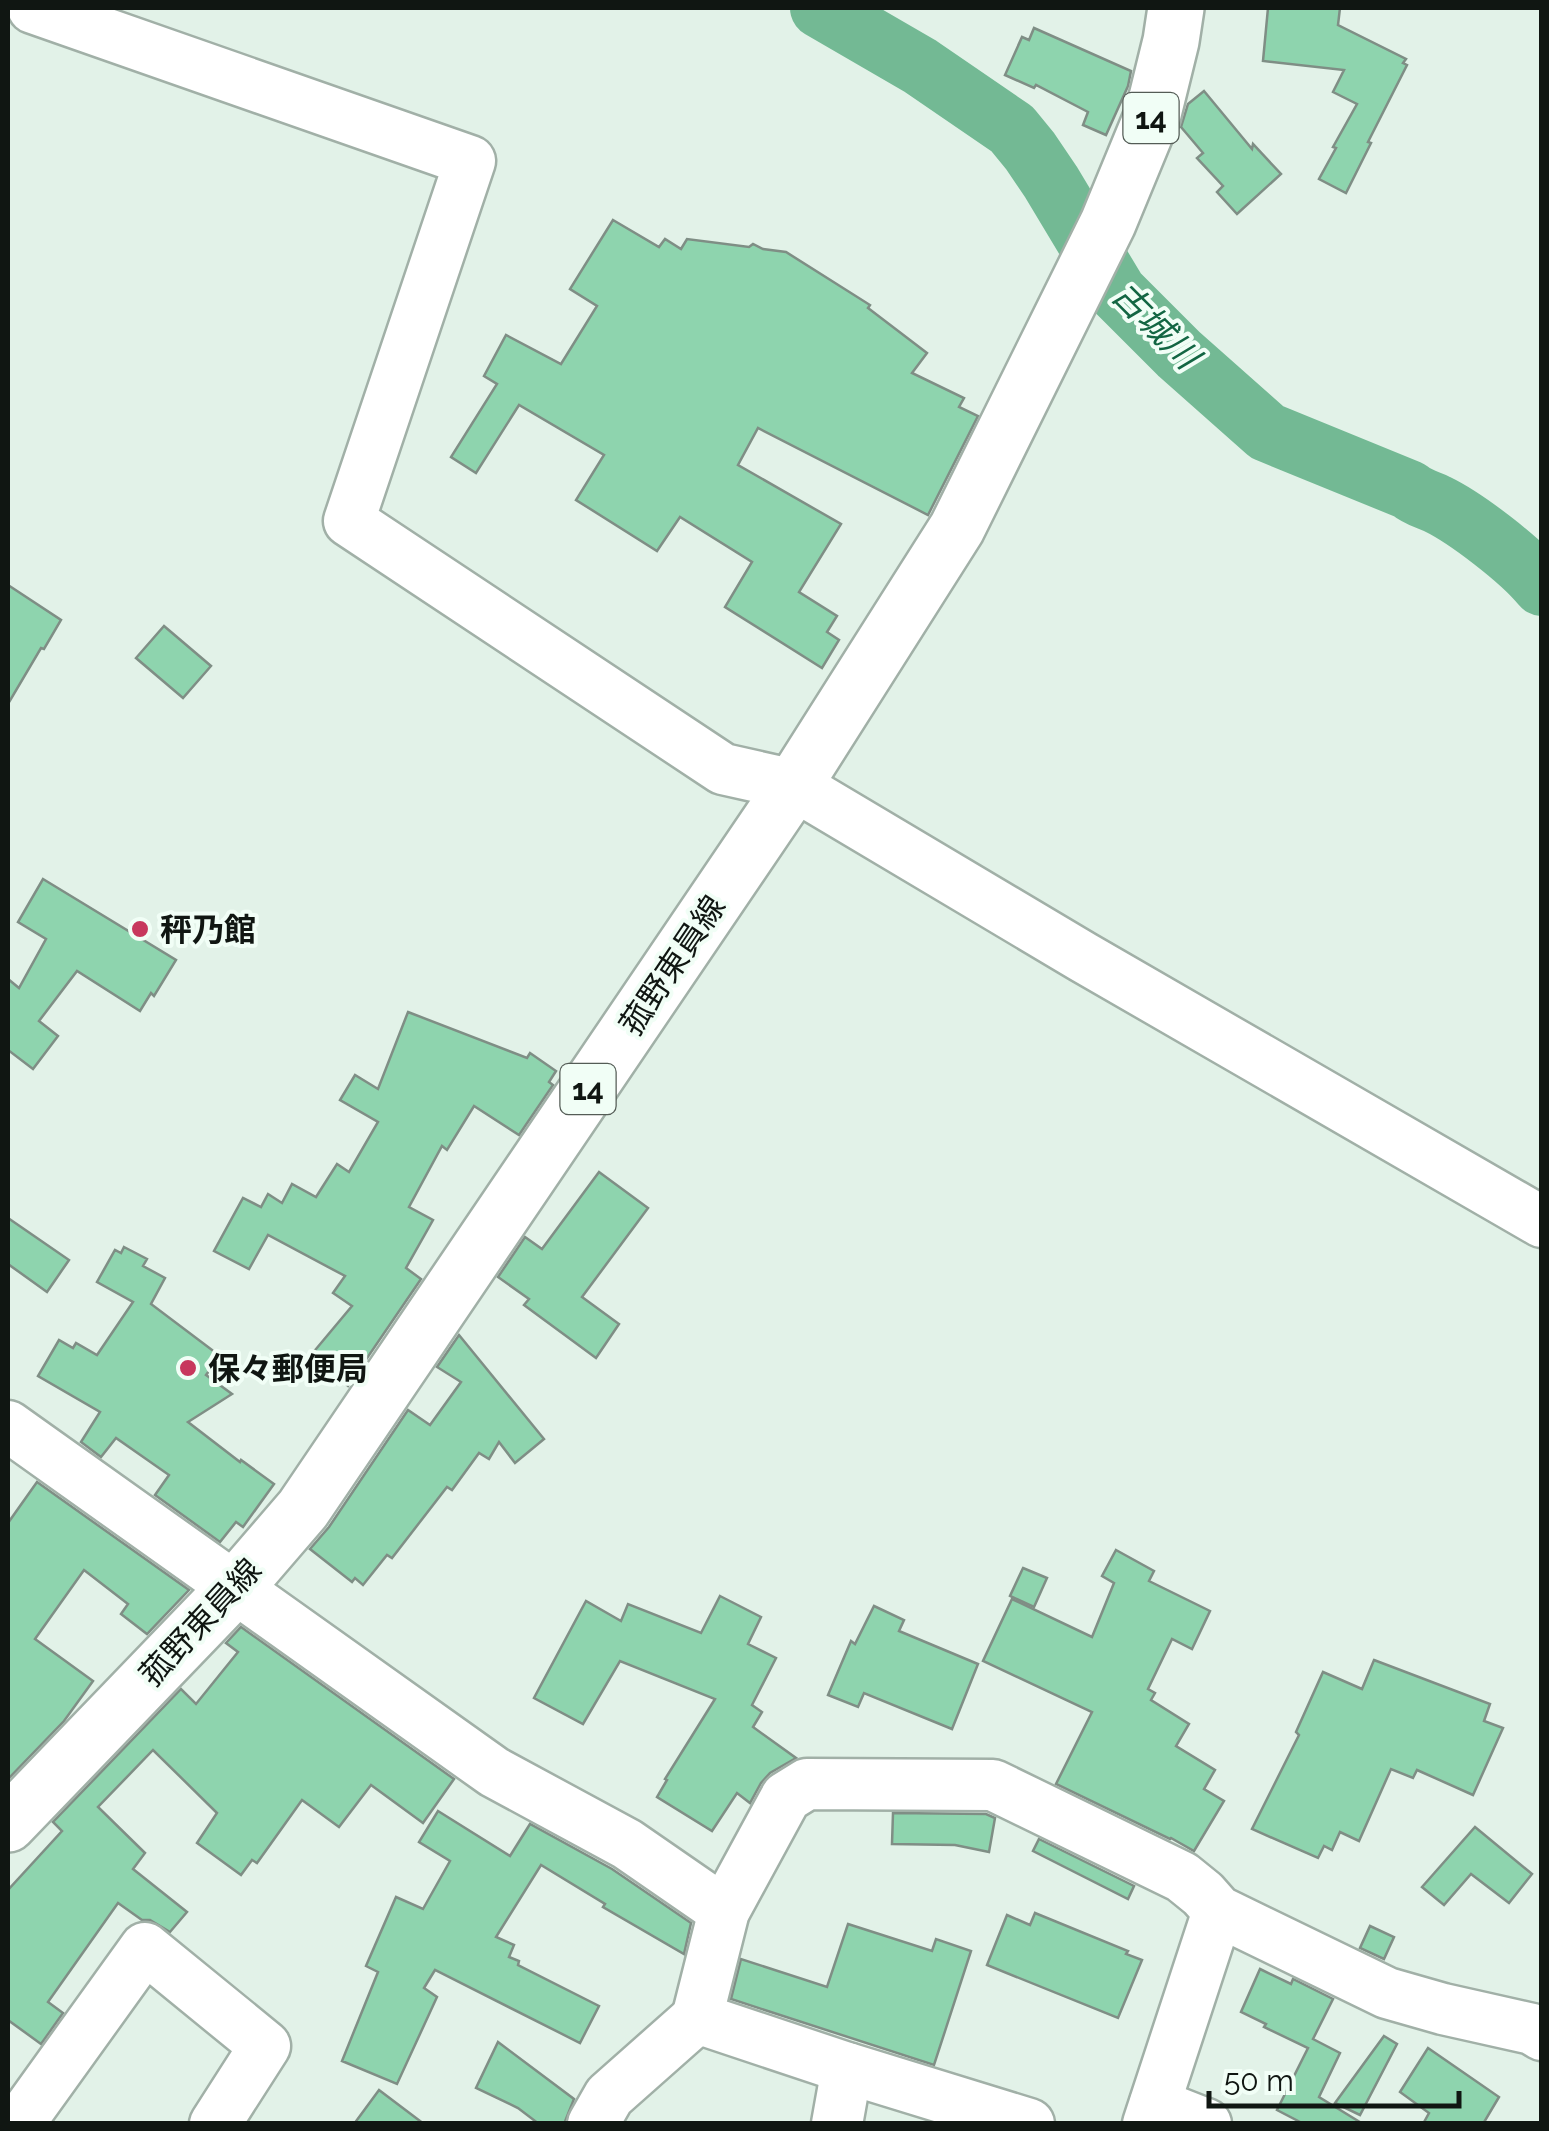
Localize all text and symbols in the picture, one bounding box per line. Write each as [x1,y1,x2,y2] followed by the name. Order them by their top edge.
[1124,93,1178,143] road number: 14
[1104,273,1210,379] water label: 古城川
[612,888,732,1042] street label: 菰野東員線
[160,911,256,948] place label: 秤乃館
[129,918,151,940] marker: 秤乃館
[560,1064,616,1114] road number: 14
[208,1350,368,1387] place label: 保々郵便局
[177,1357,199,1379] marker: 保々郵便局
[132,1551,268,1693] street label: 菰野東員線
[1209,2046,1459,2108] scale bar
[1224,2063,1294,2098] text: 50 m

